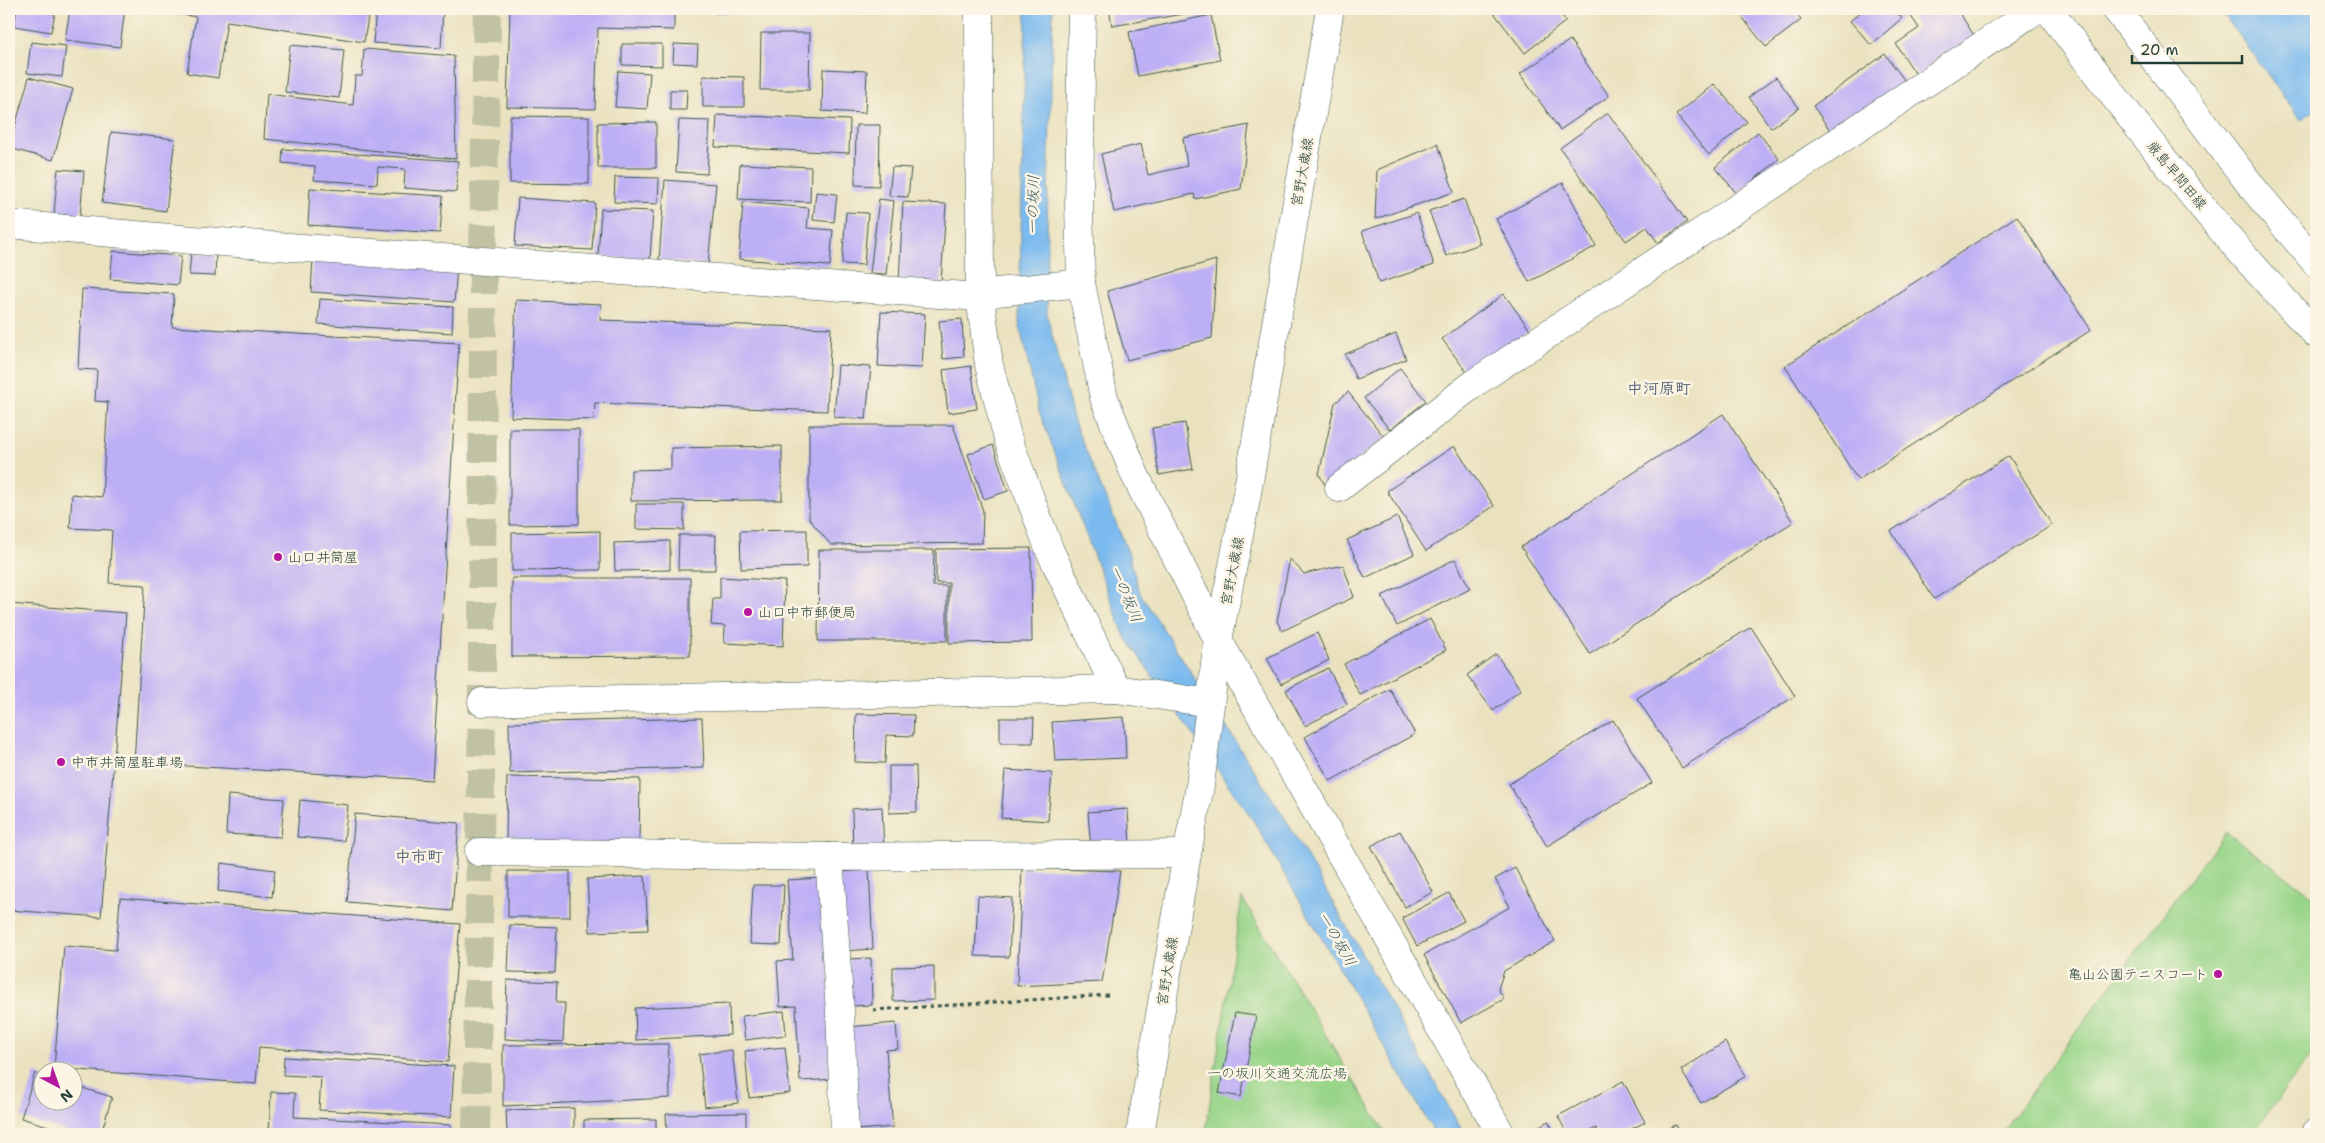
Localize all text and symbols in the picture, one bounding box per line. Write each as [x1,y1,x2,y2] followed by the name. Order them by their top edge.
[2132,32,2242,64] scale bar
[2140,40,2179,60] text: 20 m
[1287,136,1317,208] street label: 宮野大歳線
[2143,137,2211,213] street label: 厳島早間田線
[1022,175,1044,235] water label: 一の坂川
[1627,378,1691,399] district label: 中河原町
[1216,535,1248,607] street label: 宮野大歳線
[288,548,358,566] place label: 山口井筒屋
[272,551,284,563] marker: 山口井筒屋
[1105,562,1147,626] water label: 一の坂川
[758,603,856,621] place label: 山口中市郵便局
[742,606,754,618] marker: 山口中市郵便局
[71,753,183,771] place label: 中市井筒屋駐車場
[55,756,67,768] marker: 中市井筒屋駐車場
[395,846,443,867] district label: 中市町
[1313,908,1361,970] water label: 一の坂川
[1153,935,1181,1007] street label: 宮野大歳線
[2068,965,2208,983] place label: 亀山公園テニスコート
[2212,968,2224,980] marker: 亀山公園テニスコート
[32,1060,82,1110] north arrow
[1207,1064,1347,1082] park label: 一の坂川交通交流広場
[56,1085,77,1106] text: N

